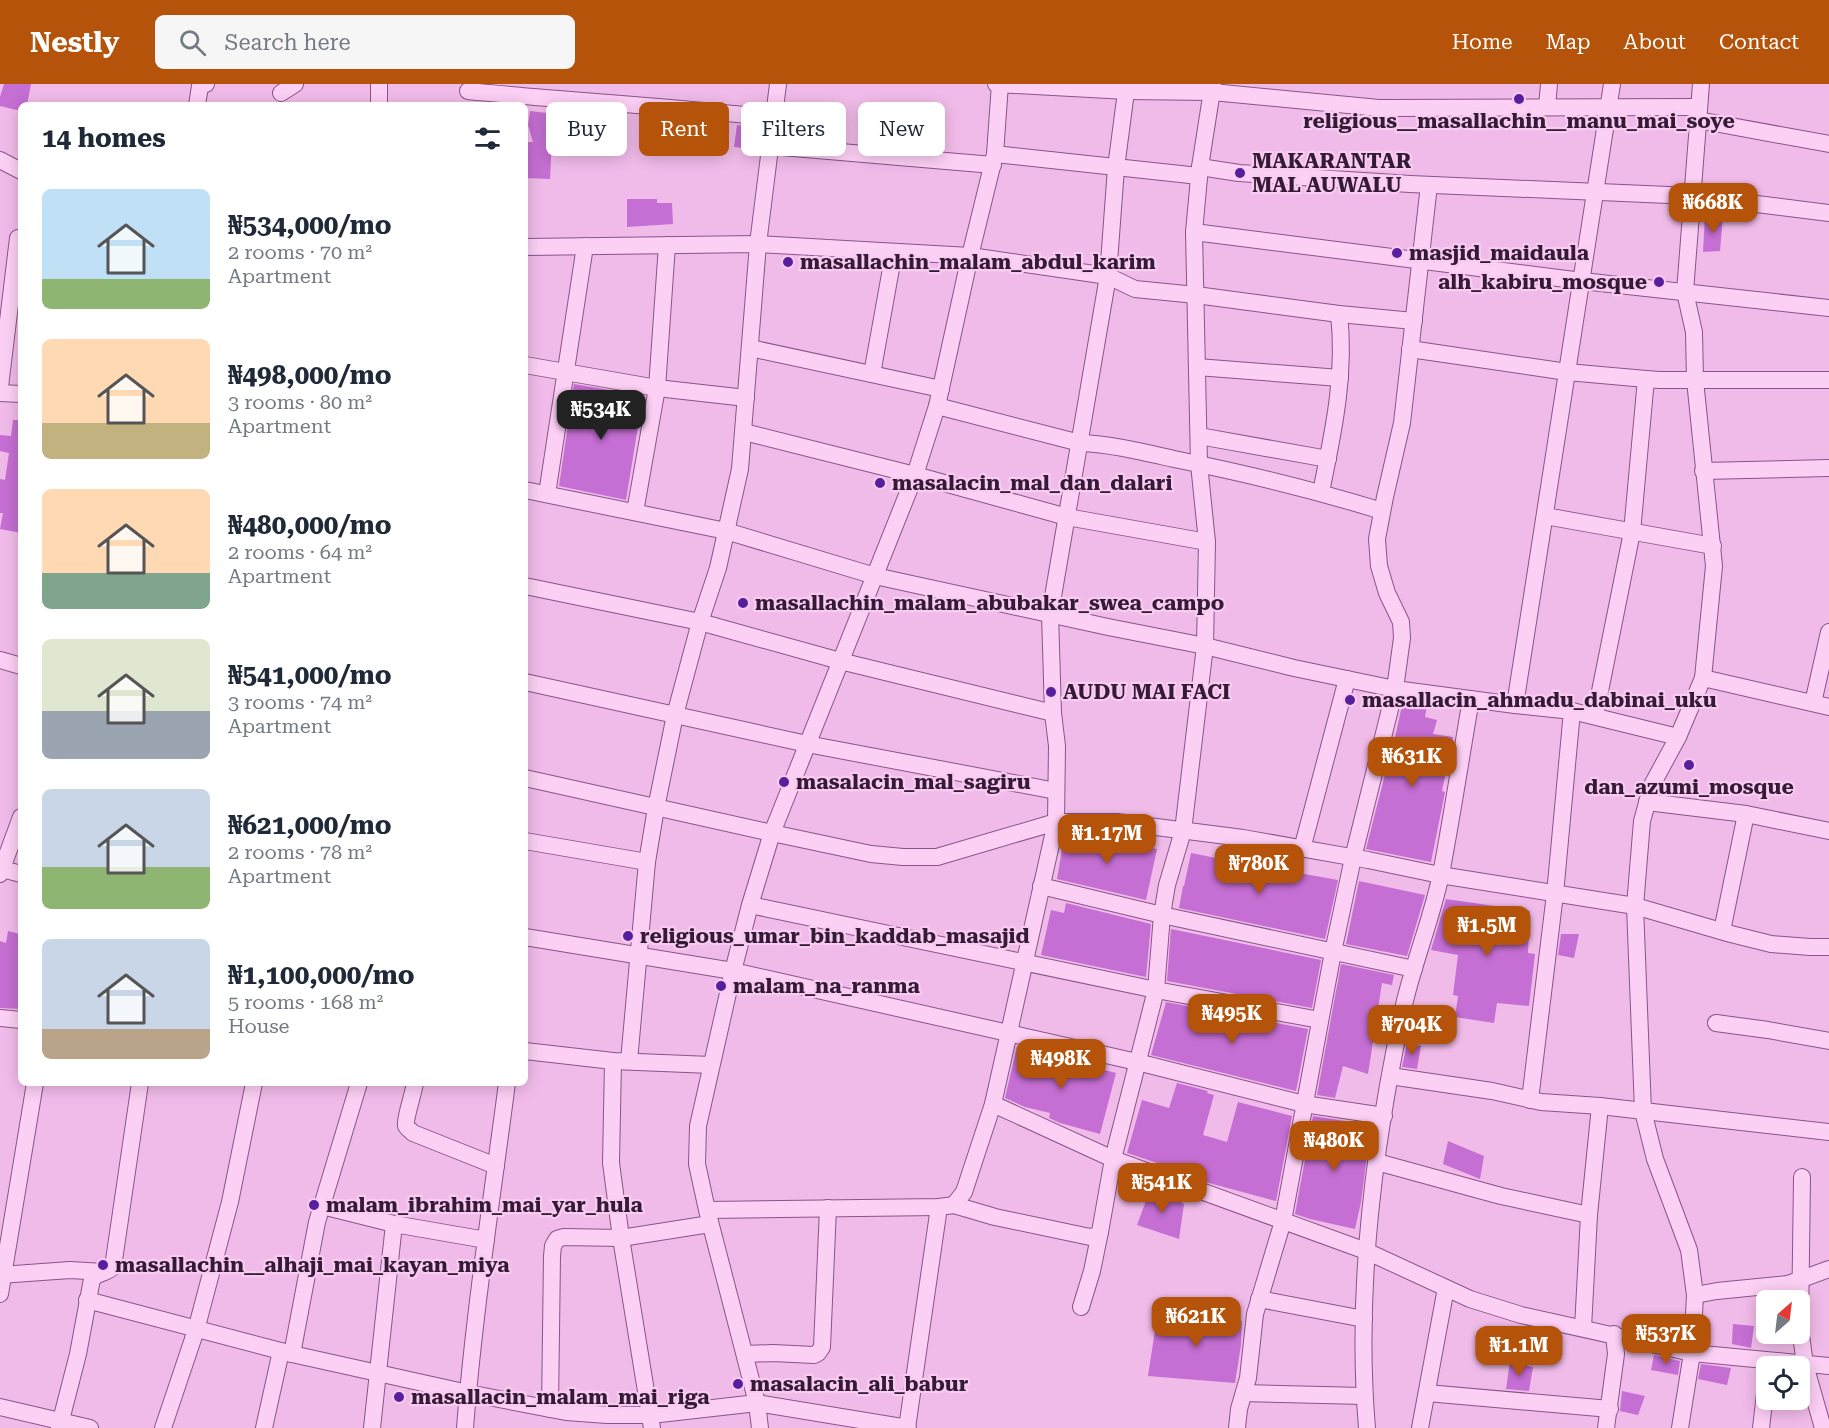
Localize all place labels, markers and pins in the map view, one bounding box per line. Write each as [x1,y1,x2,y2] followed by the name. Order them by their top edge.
[1512,92,1526,106] marker: religious__masallachin__manu_mai_soye
[1303,109,1735,133] place label: religious__masallachin__manu_mai_soye
[1252,149,1412,197] place label: MAKARANTAR MAL AUWALU
[1233,166,1247,180] marker: MAKARANTAR MAL AUWALU
[1671,183,1755,234] pin: ₦668K
[1409,241,1590,265] place label: masjid_maidaula
[1390,246,1404,260] marker: masjid_maidaula
[800,250,1156,274] place label: masallachin_malam_abdul_karim
[781,255,795,269] marker: masallachin_malam_abdul_karim
[1438,270,1647,294] place label: alh_kabiru_mosque
[1652,275,1666,289] marker: alh_kabiru_mosque
[559,390,643,441] pin: ₦534K
[892,471,1172,495] place label: masalacin_mal_dan_dalari
[873,476,887,490] marker: masalacin_mal_dan_dalari
[755,591,1224,615] place label: masallachin_malam_abubakar_swea_campo
[736,596,750,610] marker: masallachin_malam_abubakar_swea_campo
[1063,680,1230,704] place label: AUDU MAI FACI
[1044,685,1058,699] marker: AUDU MAI FACI
[1362,688,1717,712] place label: masallacin_ahmadu_dabinai_uku
[1343,693,1357,707] marker: masallacin_ahmadu_dabinai_uku
[1370,737,1454,788] pin: ₦631K
[1682,758,1696,772] marker: dan_azumi_mosque
[796,770,1031,794] place label: masalacin_mal_sagiru
[777,775,791,789] marker: masalacin_mal_sagiru
[1584,775,1794,799] place label: dan_azumi_mosque
[1058,814,1156,865] pin: ₦1.17M
[1217,844,1301,895] pin: ₦780K
[1445,906,1529,957] pin: ₦1.5M
[640,924,1030,948] place label: religious_umar_bin_kaddab_masajid
[621,929,635,943] marker: religious_umar_bin_kaddab_masajid
[733,974,921,998] place label: malam_na_ranma
[714,979,728,993] marker: malam_na_ranma
[1190,994,1274,1045] pin: ₦495K
[1370,1005,1454,1056] pin: ₦704K
[1019,1039,1103,1090] pin: ₦498K
[1292,1121,1376,1172] pin: ₦480K
[1120,1163,1204,1214] pin: ₦541K
[326,1193,643,1217] place label: malam_ibrahim_mai_yar_hula
[307,1198,321,1212] marker: malam_ibrahim_mai_yar_hula
[115,1253,510,1277] place label: masallachin__alhaji_mai_kayan_miya
[96,1258,110,1272] marker: masallachin__alhaji_mai_kayan_miya
[1154,1297,1238,1348] pin: ₦621K
[1624,1314,1708,1365] pin: ₦537K
[1477,1326,1561,1377] pin: ₦1.1M
[750,1372,969,1396] place label: masalacin_ali_babur
[731,1377,745,1391] marker: masalacin_ali_babur
[411,1385,710,1409] place label: masallacin_malam_mai_riga
[392,1390,406,1404] marker: masallacin_malam_mai_riga

